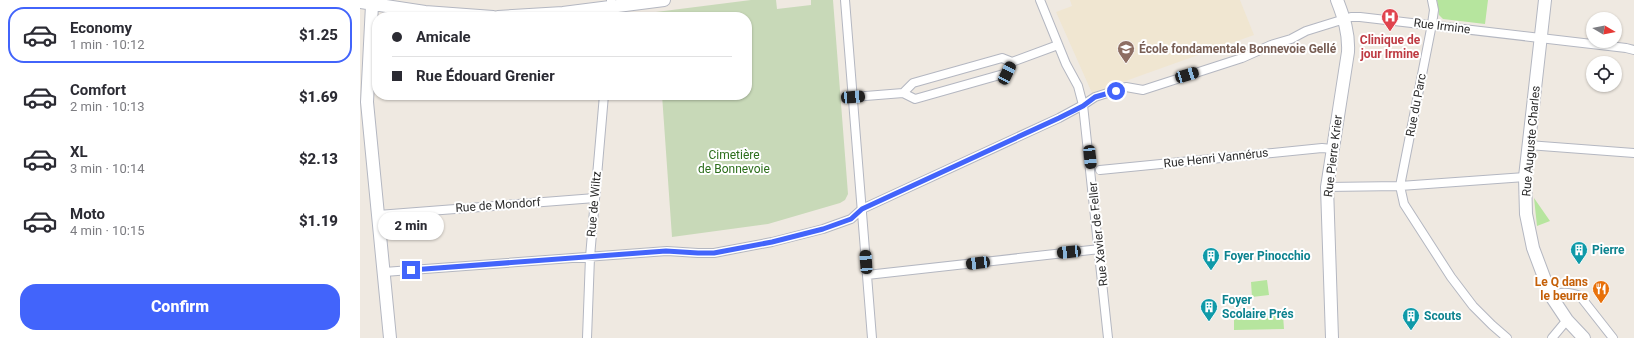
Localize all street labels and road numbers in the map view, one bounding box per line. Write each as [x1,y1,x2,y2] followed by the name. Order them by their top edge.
[1413,16,1471,36] street label: Rue Irmine
[1403,72,1429,138] street label: Rue du Parc
[1519,85,1543,197] street label: Rue Auguste Charles
[1321,114,1345,198] street label: Rue Pierre Krier
[1163,146,1269,170] street label: Rue Henri Vannérus
[584,171,604,237] street label: Rue de Wiltz
[1086,181,1110,287] street label: Rue Xavier de Feller
[455,195,542,215] street label: Rue de Mondorf

